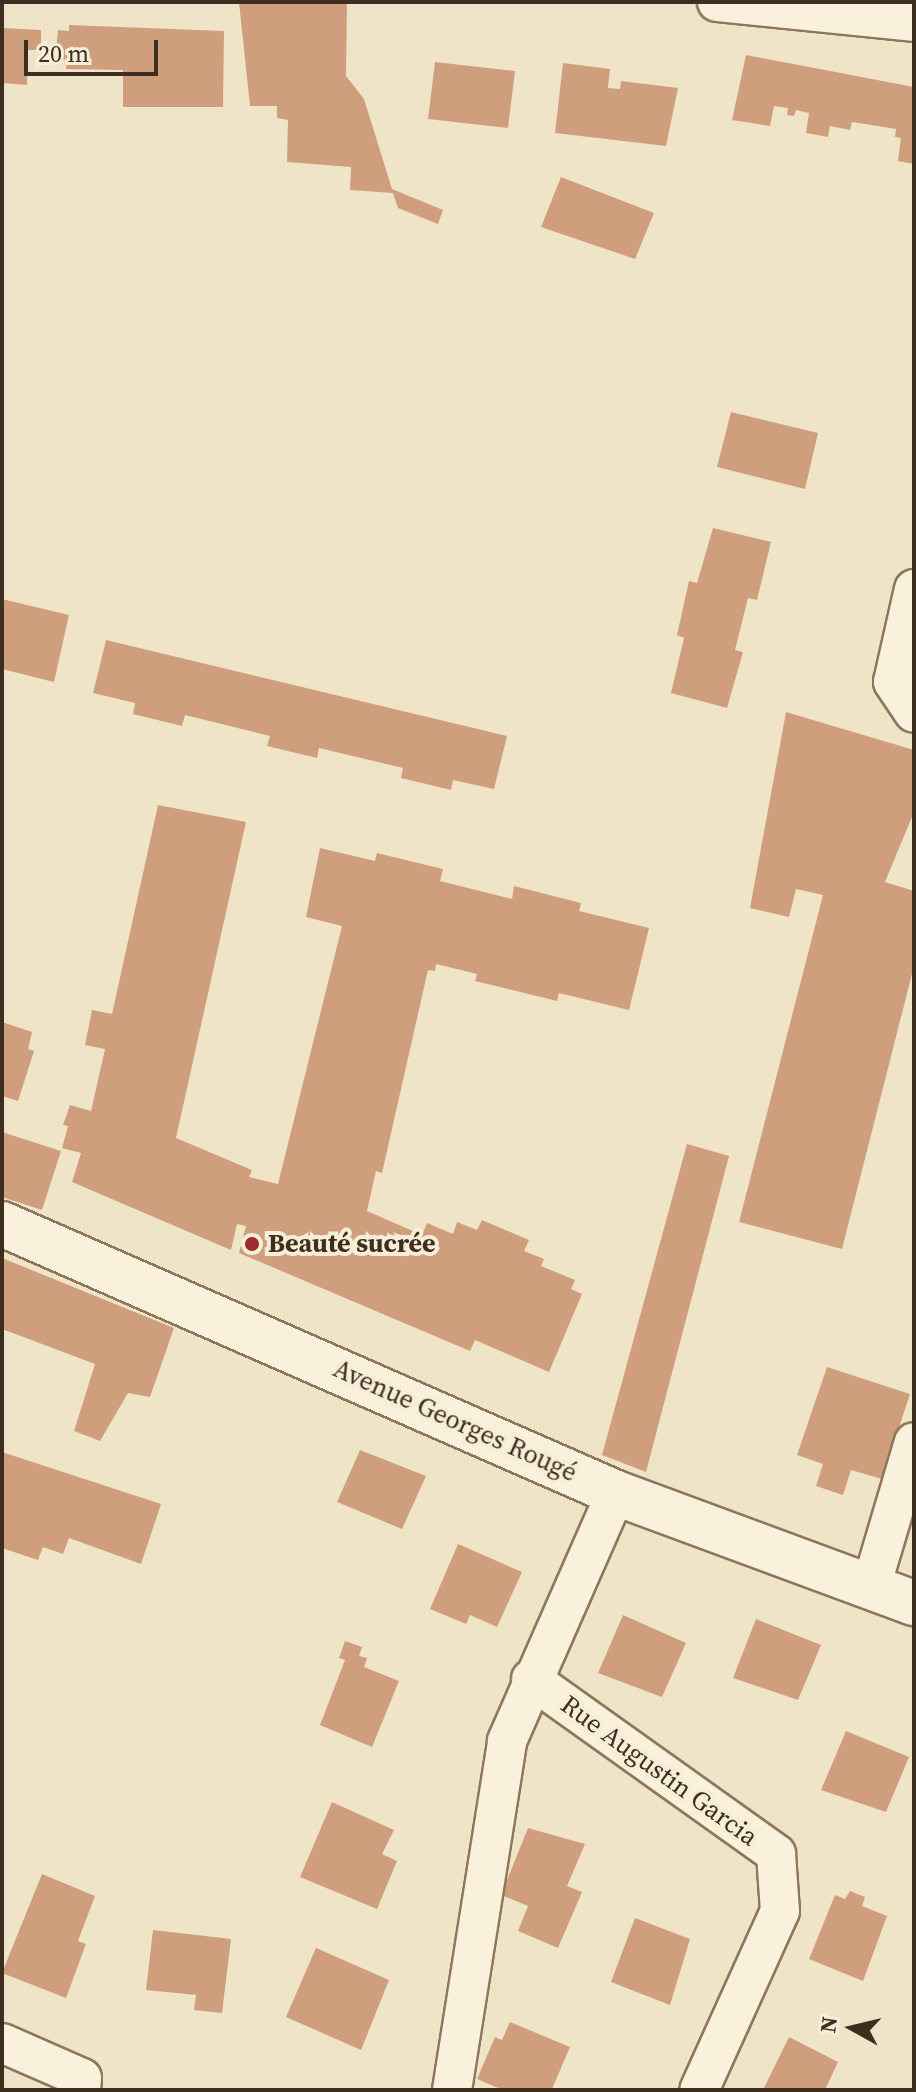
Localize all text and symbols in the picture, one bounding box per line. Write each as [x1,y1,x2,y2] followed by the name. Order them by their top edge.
[28,24,162,74] scale bar
[38,37,89,70] text: 20 m
[268,1228,436,1260] place label: Beauté sucrée
[243,1235,261,1253] marker: Beauté sucrée
[328,1353,582,1489] street label: Avenue Georges Rougé
[555,1689,763,1853] street label: Rue Augustin Garcia
[812,1988,892,2068] north arrow
[812,2015,844,2035] text: N

